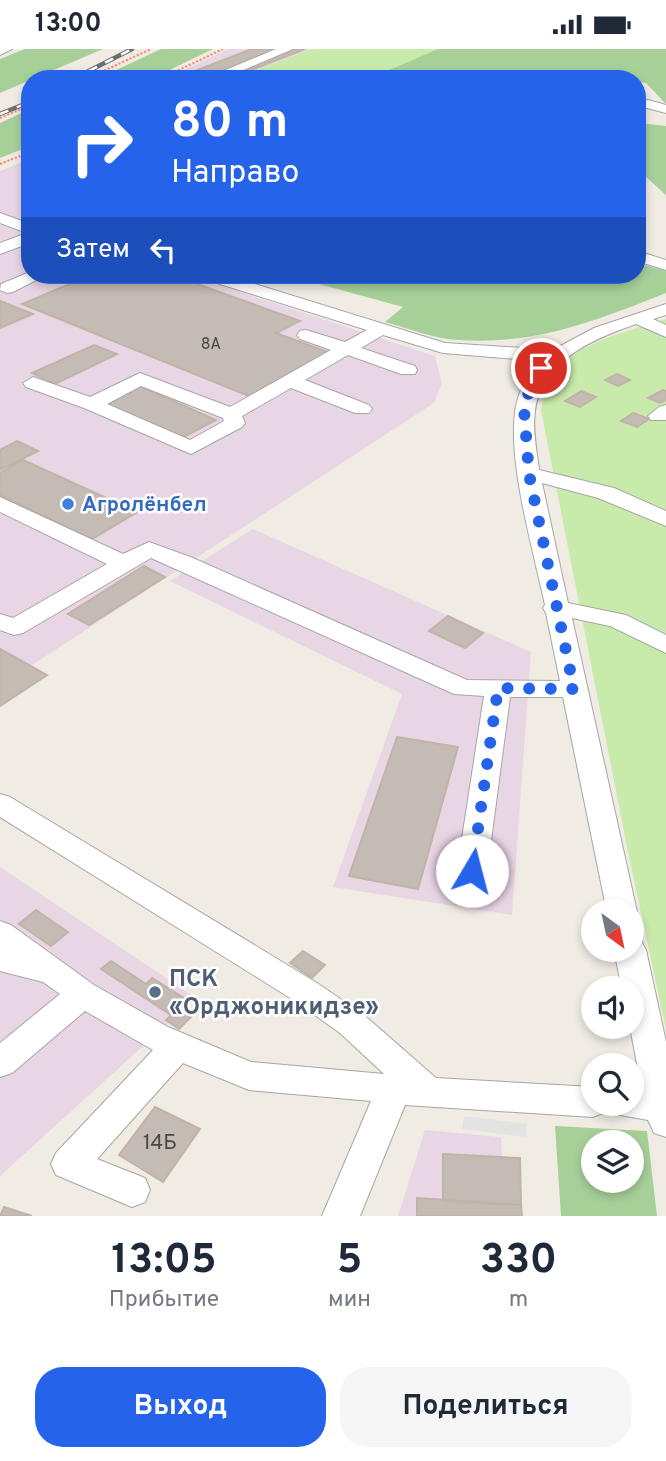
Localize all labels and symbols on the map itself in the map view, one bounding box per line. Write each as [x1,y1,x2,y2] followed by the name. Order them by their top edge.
[201,335,221,355] house number: 8А
[511,338,571,398] pin
[82,492,207,519] place label: Агролёнбел
[60,496,76,512] marker: Агролёнбел
[435,834,509,908] position arrow
[581,899,644,963] north arrow
[169,965,379,1023] place label: ПСК «Орджоникидзе»
[147,984,163,1000] marker: ПСК «Орджоникидзе»
[143,1130,177,1157] house number: 14Б

